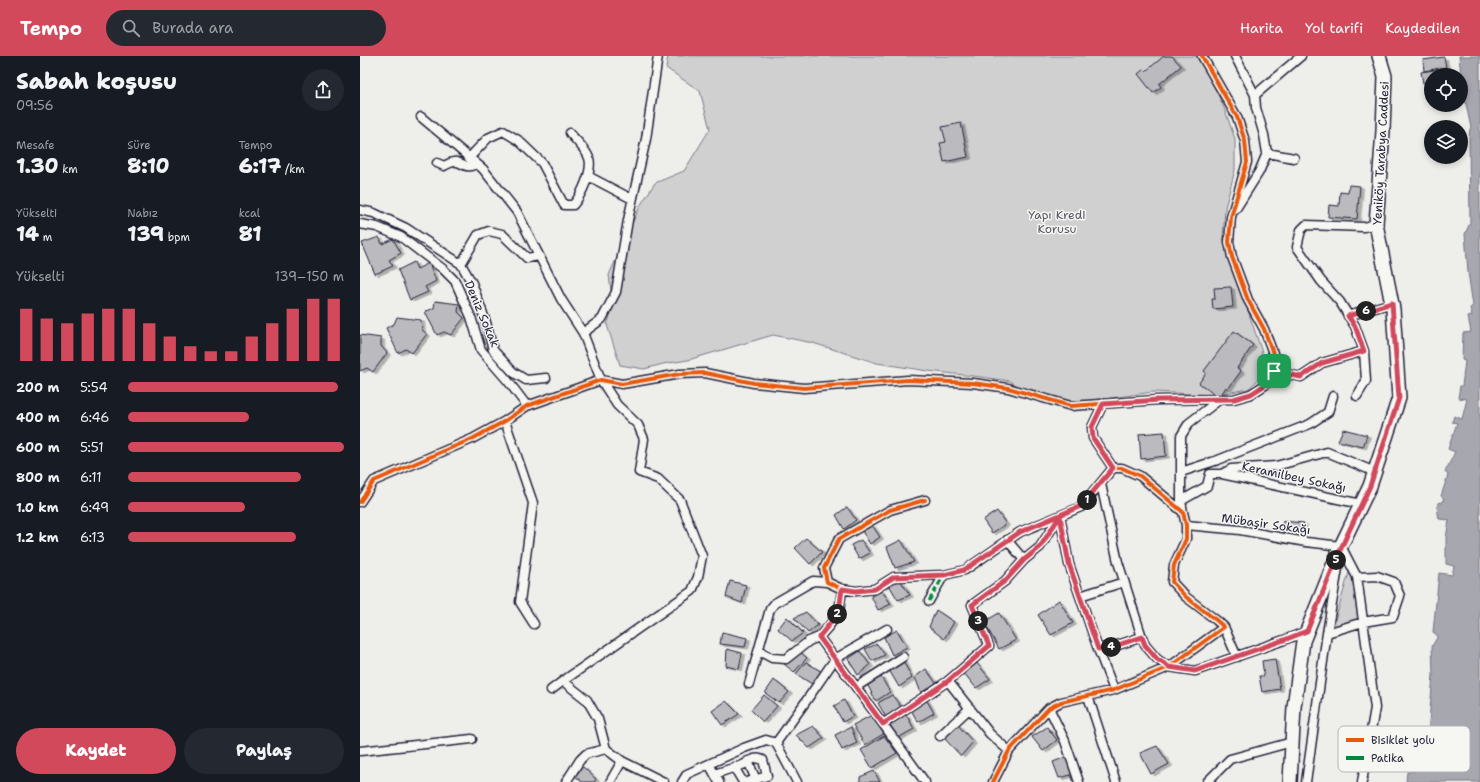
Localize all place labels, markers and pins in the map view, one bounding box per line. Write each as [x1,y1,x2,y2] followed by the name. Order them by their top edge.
[1356,301,1376,321] pin: 6
[1257,354,1291,388] pin
[1077,490,1097,510] pin: 1
[1326,550,1346,570] pin: 5
[827,604,847,624] pin: 2
[968,611,988,631] pin: 3
[1101,637,1121,657] pin: 4

